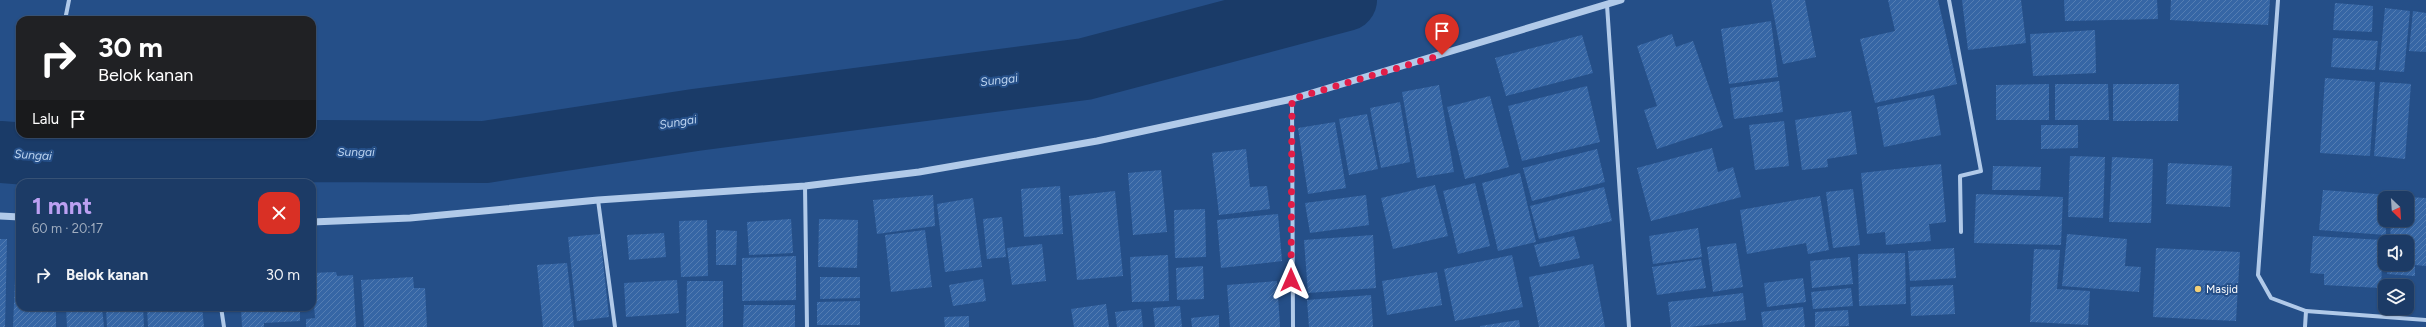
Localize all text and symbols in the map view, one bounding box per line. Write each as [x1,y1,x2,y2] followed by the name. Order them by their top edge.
[1425,14,1459,55] pin
[1431,20,1453,42] icon: arrive
[98,30,163,64] text: 30 m
[32,32,84,84] icon: right
[98,64,193,86] text: Belok kanan
[979,71,1019,89] water label: Sungai
[67,108,89,130] icon: arrive
[32,110,59,128] text: Lalu
[658,112,698,132] water label: Sungai
[337,145,375,159] water label: Sungai
[14,147,52,163] water label: Sungai
[32,191,92,220] text: 1 mnt
[2378,191,2414,227] north arrow
[2378,191,2414,315] map controls
[258,192,300,234] button: close
[32,221,103,236] text: 60 m · 20:17
[2378,235,2414,271] button: sound
[1270,259,1312,301] position arrow
[32,264,54,286] icon: right
[66,266,148,284] text: Belok kanan
[266,266,300,284] text: 30 m
[2378,279,2414,315] button: layers
[2206,283,2238,296] place label: Masjid
[2193,284,2203,294] marker: Masjid

